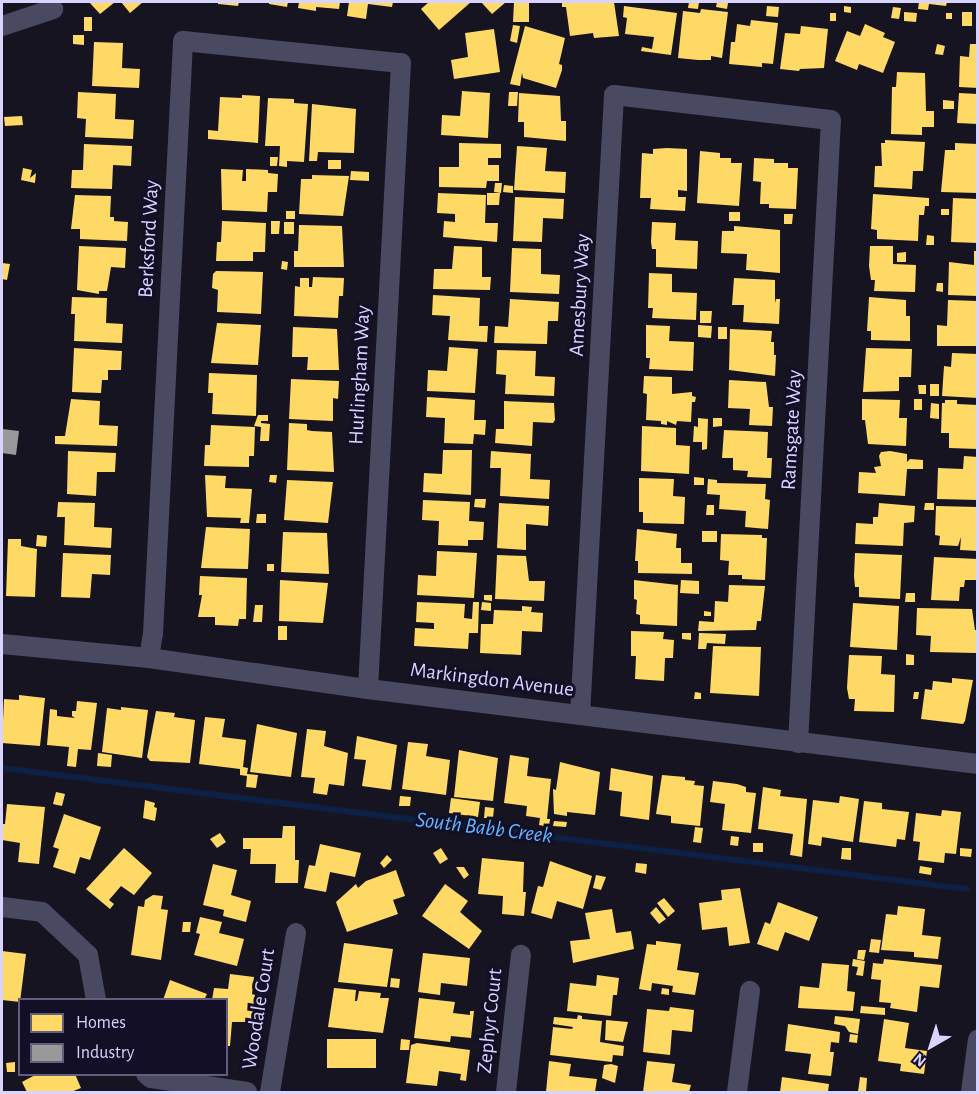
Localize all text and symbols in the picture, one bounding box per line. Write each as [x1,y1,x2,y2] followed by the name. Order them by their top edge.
[133,179,165,299] street label: Berksford Way
[564,233,596,357] street label: Amesbury Way
[344,305,376,445] street label: Hurlingham Way
[776,369,808,491] street label: Ramsgate Way
[409,657,575,703] street label: Markingdon Avenue
[414,807,554,849] water label: South Babb Creek
[237,947,281,1071] street label: Woodale Court
[472,967,508,1075] street label: Zephyr Court
[18,998,228,1076] legend
[76,1014,126,1032] text: Homes
[901,1016,961,1076] north arrow
[76,1044,135,1062] text: Industry
[910,1050,929,1070] text: N

